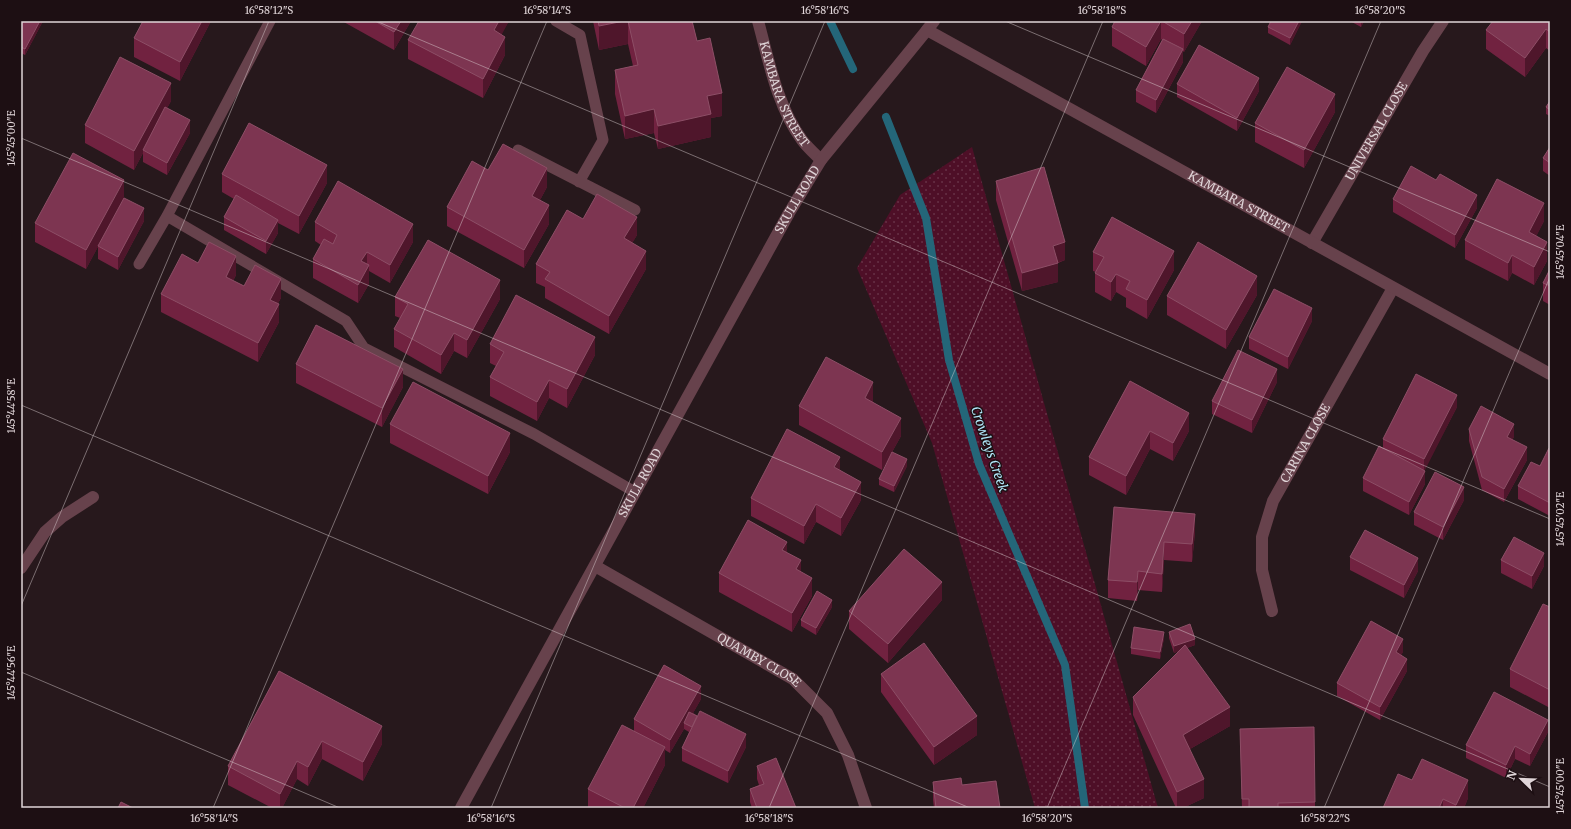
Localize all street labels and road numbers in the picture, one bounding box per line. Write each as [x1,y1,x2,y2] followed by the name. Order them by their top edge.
[757,39,813,150] street label: KAMBARA STREET
[1342,79,1411,183] street label: UNIVERSAL CLOSE
[771,163,823,236] street label: SKULL ROAD
[1185,168,1293,236] street label: KAMBARA STREET
[1277,401,1333,485] street label: CARINA CLOSE
[615,446,665,520] street label: SKULL ROAD
[715,629,805,690] street label: QUAMBY CLOSE

